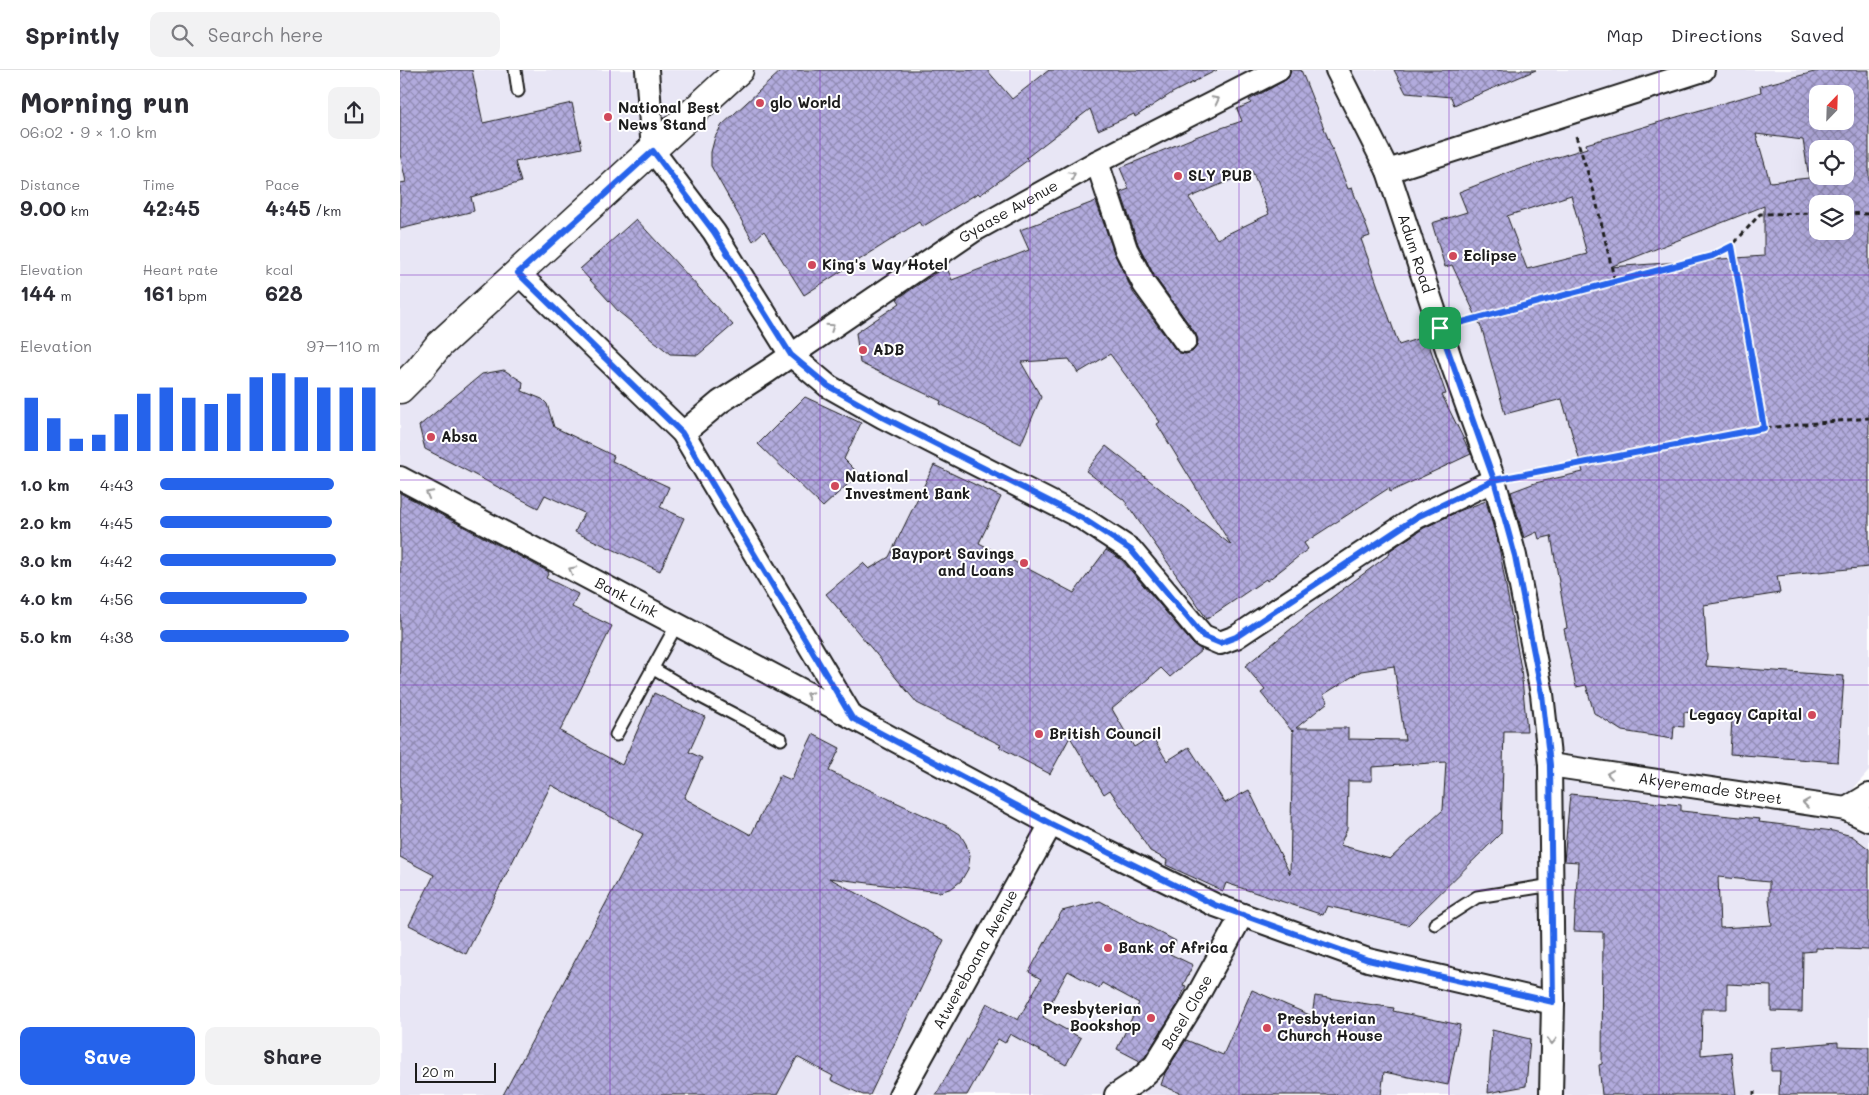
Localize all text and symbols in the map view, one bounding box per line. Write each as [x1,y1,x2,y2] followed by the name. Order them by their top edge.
[150,12,500,57] search box
[25,19,120,50] text: Sprintly
[168,21,196,49] icon: search
[208,22,323,47] text: Search here
[1606,23,1643,47] text: Map
[1671,23,1763,47] text: Directions
[1791,23,1844,47] text: Saved
[20,84,189,120] text: Morning run
[1809,85,1854,130] north arrow
[1809,85,1854,240] map controls
[328,87,380,139] button: share
[770,92,841,112] place label: glo World
[1211,96,1220,106] one-way arrow
[618,97,720,134] place label: National Best News Stand
[754,97,766,109] marker: glo World
[602,111,614,123] marker: National Best News Stand
[20,121,157,142] text: 06:02 · 9 × 1.0 km
[1809,140,1854,185] button: locate
[1188,165,1252,185] place label: SLY PUB
[1172,170,1184,182] marker: SLY PUB
[1067,172,1076,182] one-way arrow
[20,175,80,194] text: Distance
[143,175,175,194] text: Time
[265,175,300,194] text: Pace
[954,175,1061,247] street label: Gyaase Avenue
[20,194,66,221] text: 9.00
[143,194,200,221] text: 42:45
[265,194,311,221] text: 4:45
[1809,195,1854,240] button: layers
[66,201,89,220] text: km
[311,201,341,220] text: /km
[1394,211,1439,295] street label: Adum Road
[1463,245,1517,265] place label: Eclipse
[1447,250,1459,262] marker: Eclipse
[822,254,948,274] place label: King's Way Hotel
[806,259,818,271] marker: King's Way Hotel
[20,260,83,279] text: Elevation
[143,260,218,279] text: Heart rate
[265,260,293,279] text: kcal
[20,279,56,306] text: 144
[143,279,174,306] text: 161
[265,279,303,306] text: 628
[56,286,72,305] text: m
[174,286,207,305] text: bpm
[1419,307,1461,349] pin
[1426,314,1454,342] icon: arrive
[826,324,835,333] one-way arrow
[20,335,92,356] text: Elevation
[306,335,380,356] text: 97–110 m
[873,339,904,359] place label: ADB
[857,344,869,356] marker: ADB
[441,426,478,446] place label: Absa
[425,431,437,443] marker: Absa
[845,466,970,503] place label: National Investment Bank
[20,474,69,495] text: 1.0 km
[100,474,133,495] text: 4:43
[829,480,841,492] marker: National Investment Bank
[425,490,434,500] one-way arrow
[20,512,71,533] text: 2.0 km
[100,512,133,533] text: 4:45
[891,543,1014,580] place label: Bayport Savings and Loans
[20,550,72,571] text: 3.0 km
[100,550,133,571] text: 4:42
[1018,557,1030,569] marker: Bayport Savings and Loans
[568,566,577,576] one-way arrow
[592,572,662,622] street label: Bank Link
[20,588,72,609] text: 4.0 km
[100,588,133,609] text: 4:56
[20,626,72,647] text: 5.0 km
[100,626,133,647] text: 4:38
[805,691,814,701] one-way arrow
[1689,704,1802,724] place label: Legacy Capital
[1806,709,1818,721] marker: Legacy Capital
[1049,723,1161,743] place label: British Council
[1033,728,1045,740] marker: British Council
[1637,767,1784,808] street label: Akyeremade Street
[1606,769,1614,780] one-way arrow
[1801,798,1809,809] one-way arrow
[928,886,1022,1033] street label: Atwereboana Avenue
[1118,937,1228,957] place label: Bank of Africa
[1102,942,1114,954] marker: Bank of Africa
[1156,971,1216,1053] street label: Basel Close
[1042,998,1141,1035] place label: Presbyterian Bookshop
[1277,1008,1383,1045] place label: Presbyterian Church House
[1145,1012,1157,1024] marker: Presbyterian Bookshop
[1261,1022,1273,1034] marker: Presbyterian Church House
[20,1027,195,1085] button: Save
[205,1027,380,1085] button: Share
[1547,1037,1558,1045] one-way arrow
[415,1060,496,1083] scale bar
[422,1062,454,1081] text: 20 m

